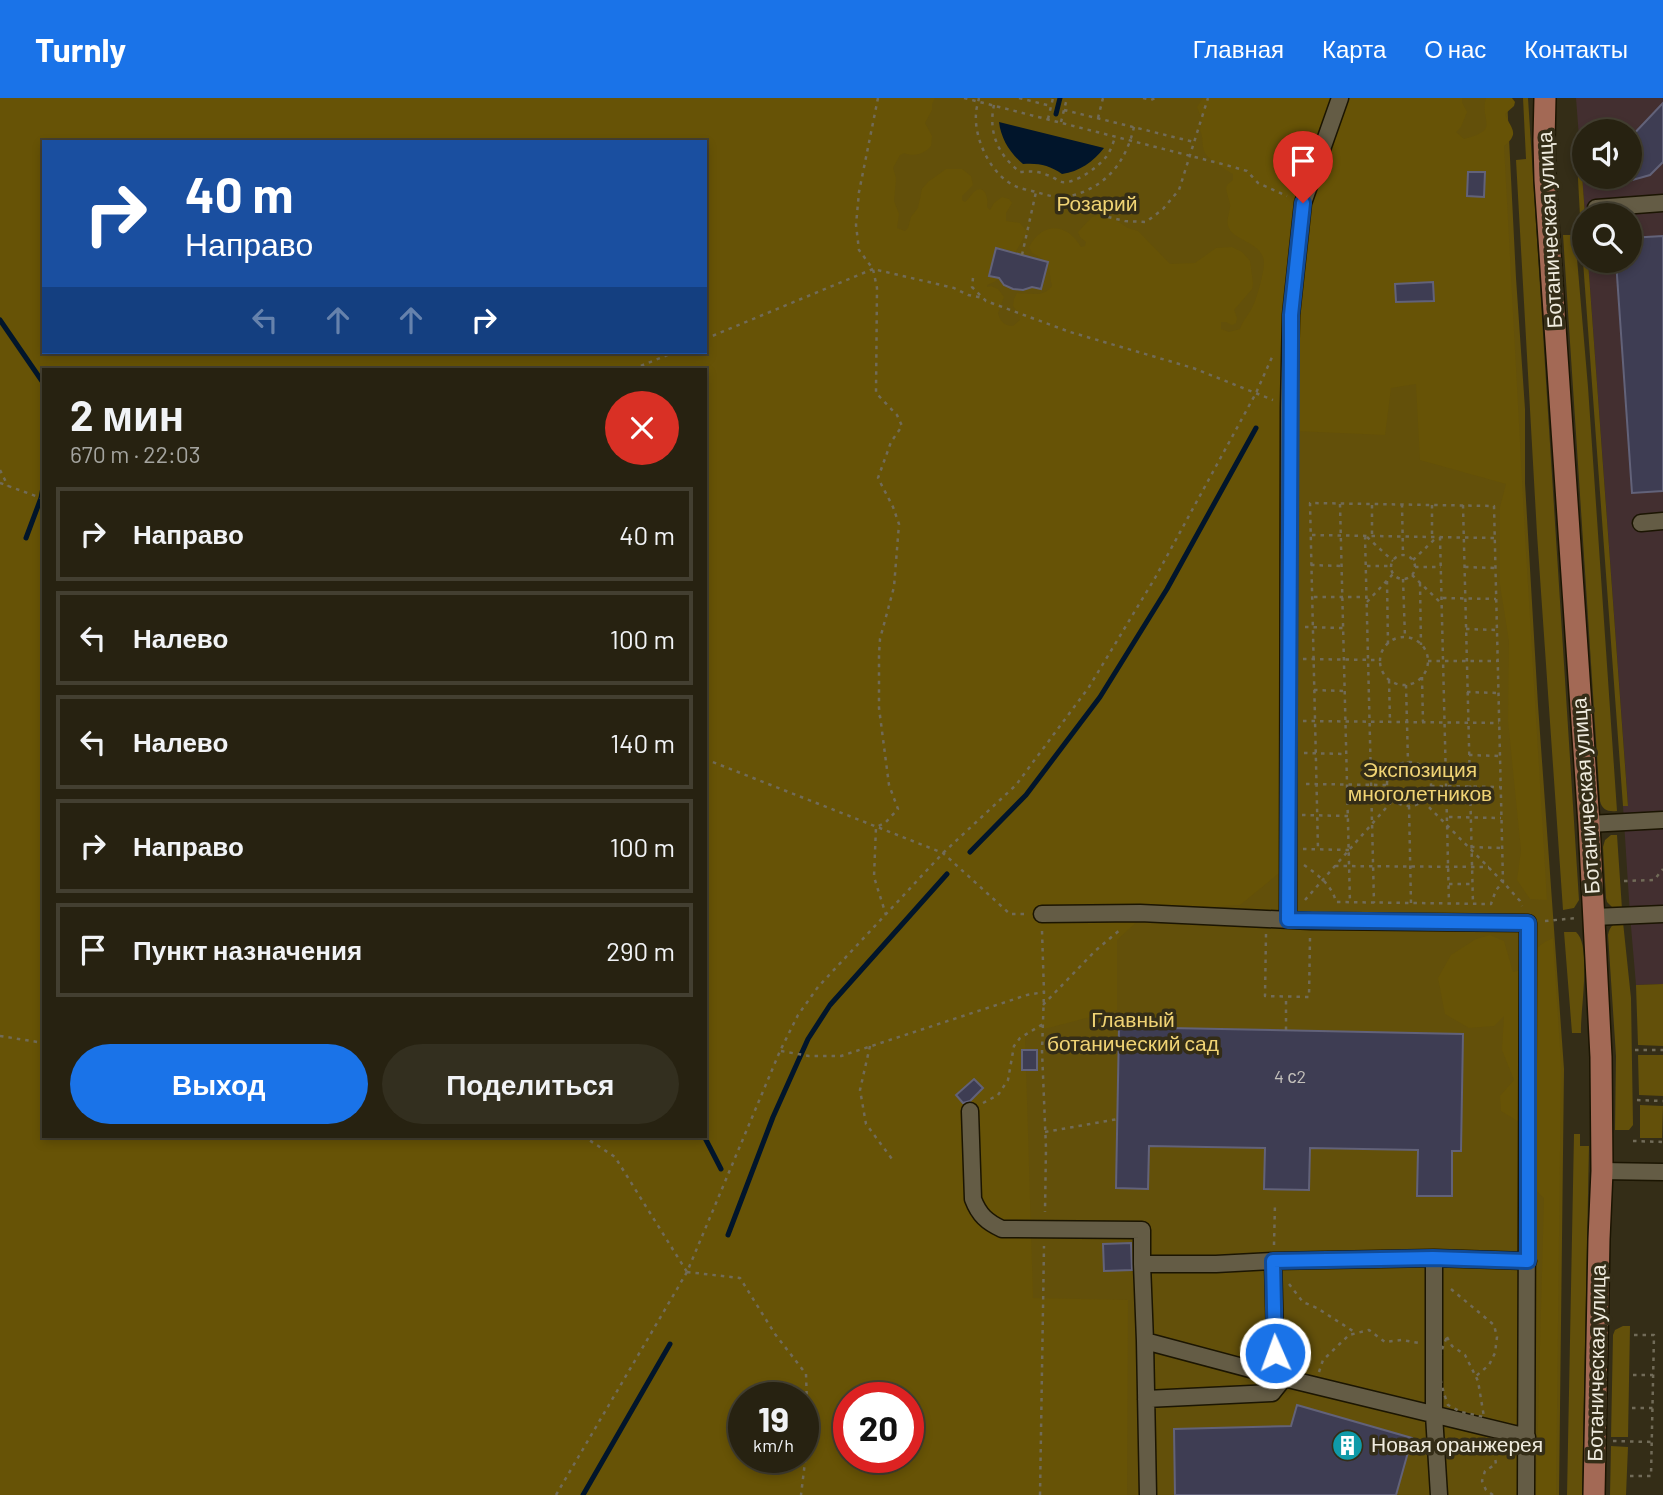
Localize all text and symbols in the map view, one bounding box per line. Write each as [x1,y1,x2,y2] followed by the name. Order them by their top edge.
[35,29,126,69] text: Turnly
[1193,34,1284,63] text: Главная
[1322,34,1386,63] text: Карта
[1424,34,1486,63] text: О нас
[1524,34,1628,63] text: Контакты
[1572,119,1642,273] map controls
[1572,119,1642,189] button: sound
[1273,131,1333,203] pin
[1531,131,1566,329] street label: Ботаническая улица
[1284,142,1322,180] icon: arrive
[185,164,293,223] text: 40 m
[70,168,161,259] icon: right
[1057,190,1137,215] park label: Розарий
[1572,203,1642,273] button: search
[185,224,313,262] text: Направо
[246,301,284,339] icon: left
[319,301,357,339] icon: ahead
[392,301,430,339] icon: ahead
[465,301,503,339] icon: right
[70,389,184,439] text: 2 мин
[605,391,679,465] button: close
[70,440,201,468] text: 670 m · 22:03
[74,515,112,553] icon: right
[133,518,244,549] text: Направо
[619,519,675,550] text: 40 m
[74,619,112,657] icon: left
[133,622,228,653] text: Налево
[610,623,675,654] text: 100 m
[1565,697,1604,895] street label: Ботаническая улица
[74,723,112,761] icon: left
[133,726,228,757] text: Налево
[610,727,675,758] text: 140 m
[1348,756,1492,805] park label: Экспозиция многолетников
[74,827,112,865] icon: right
[133,830,244,861] text: Направо
[610,831,675,862] text: 100 m
[74,931,112,969] icon: arrive
[133,934,362,965] text: Пункт назначения
[606,935,675,966] text: 290 m
[1047,1006,1219,1055] park label: Главный ботанический сад
[70,1044,368,1124] button: Выход
[382,1044,679,1124] button: Поделиться
[1274,1065,1306,1087] house number: 4 с2
[1581,1264,1610,1462] street label: Ботаническая улица
[1238,1316,1312,1390] position arrow
[833,1382,924,1473] speed limit sign: 20
[758,1397,789,1439] text: 19
[1331,1428,1365,1462] building icon: Новая оранжерея
[1371,1431,1543,1456] place label: Новая оранжерея
[753,1434,794,1456] text: km/h

